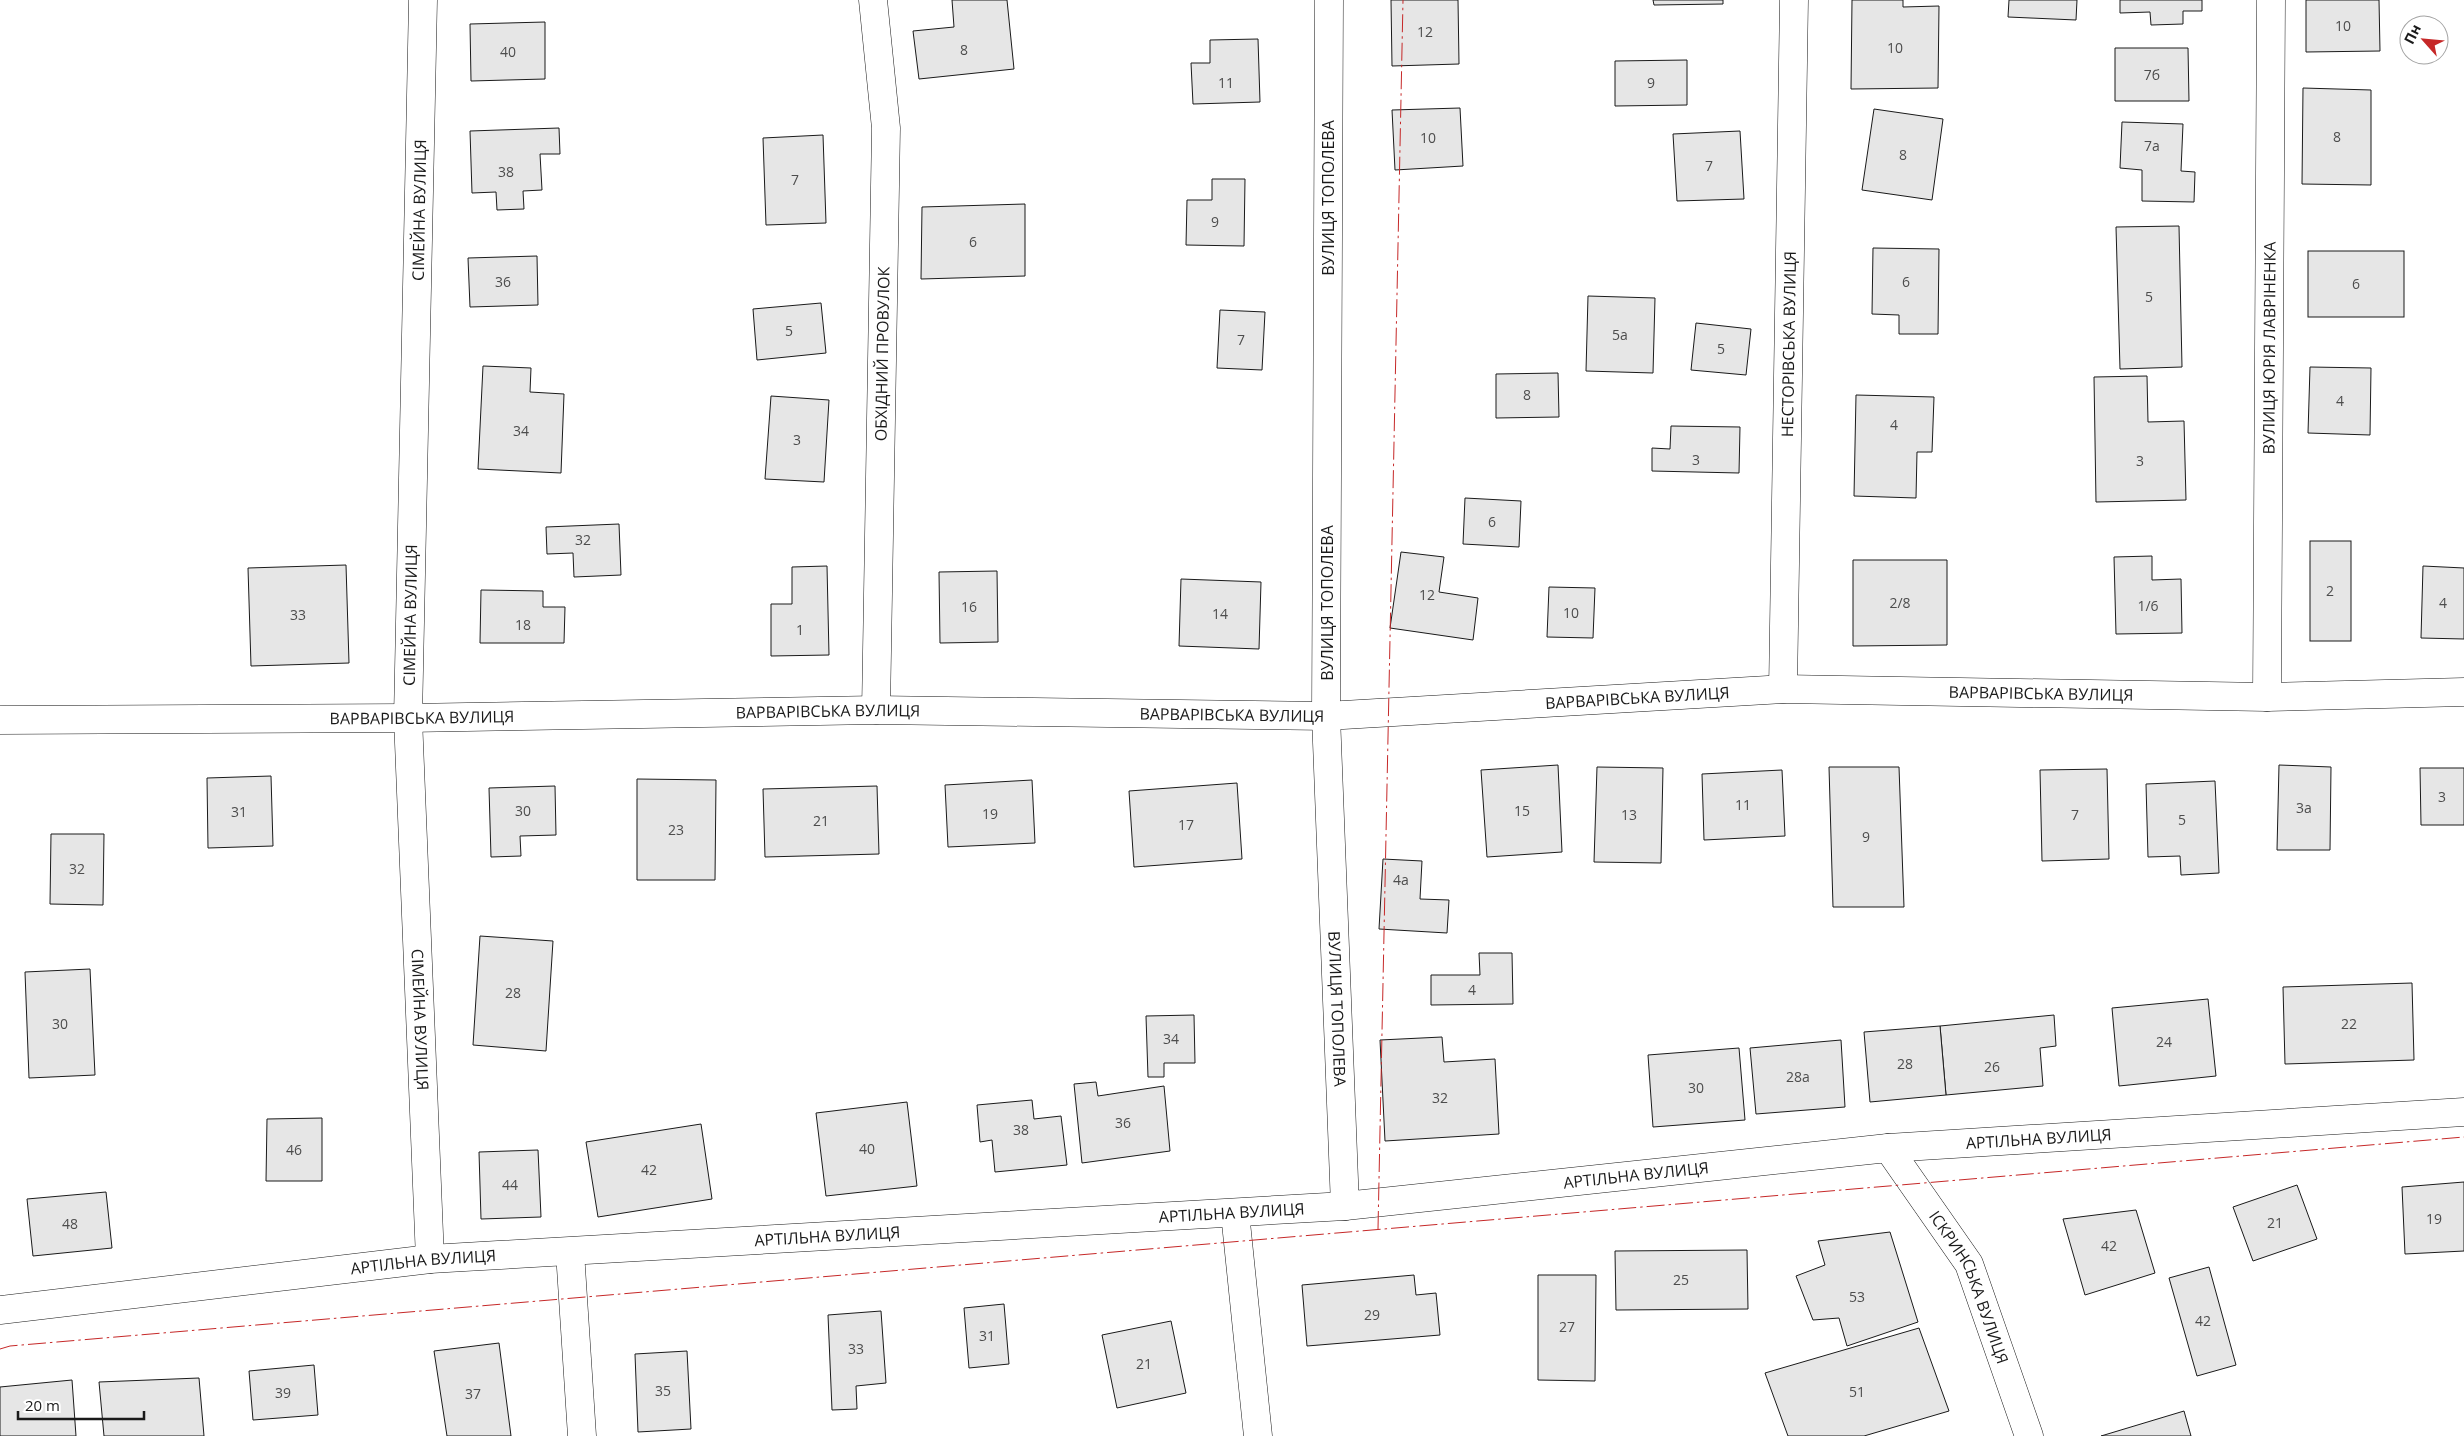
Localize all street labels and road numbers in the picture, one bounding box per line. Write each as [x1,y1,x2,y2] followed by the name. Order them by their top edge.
[1317,119,1339,276] street label: ВУЛИЦЯ ТОПОЛЕВА
[407,139,431,281] street label: СІМЕЙНА ВУЛИЦЯ
[2257,241,2281,455] street label: ВУЛИЦЯ ЮРІЯ ЛАВРІНЕНКА
[1776,251,1801,437] street label: НЕСТОРІВСЬКА ВУЛИЦЯ
[869,266,895,441] street label: ОБХІДНИЙ ПРОВУЛОК
[1316,524,1338,681] street label: ВУЛИЦЯ ТОПОЛЕВА
[398,544,422,686] street label: СІМЕЙНА ВУЛИЦЯ
[1544,681,1730,714] street label: ВАРВАРІВСЬКА ВУЛИЦЯ
[1948,681,2134,706] street label: ВАРВАРІВСЬКА ВУЛИЦЯ
[735,699,920,723] street label: ВАРВАРІВСЬКА ВУЛИЦЯ
[1139,703,1324,727] street label: ВАРВАРІВСЬКА ВУЛИЦЯ
[330,705,515,729] street label: ВАРВАРІВСЬКА ВУЛИЦЯ
[1323,931,1351,1088] street label: ВУЛИЦЯ ТОПОЛЕВА
[406,948,434,1091] street label: СІМЕЙНА ВУЛИЦЯ
[1965,1123,2112,1154] street label: АРТІЛЬНА ВУЛИЦЯ
[1562,1156,1710,1194] street label: АРТІЛЬНА ВУЛИЦЯ
[1158,1197,1305,1228] street label: АРТІЛЬНА ВУЛИЦЯ
[1924,1206,2014,1367] street label: ІСКРИНСЬКА ВУЛИЦЯ
[754,1221,901,1251] street label: АРТІЛЬНА ВУЛИЦЯ
[349,1244,497,1279] street label: АРТІЛЬНА ВУЛИЦЯ

